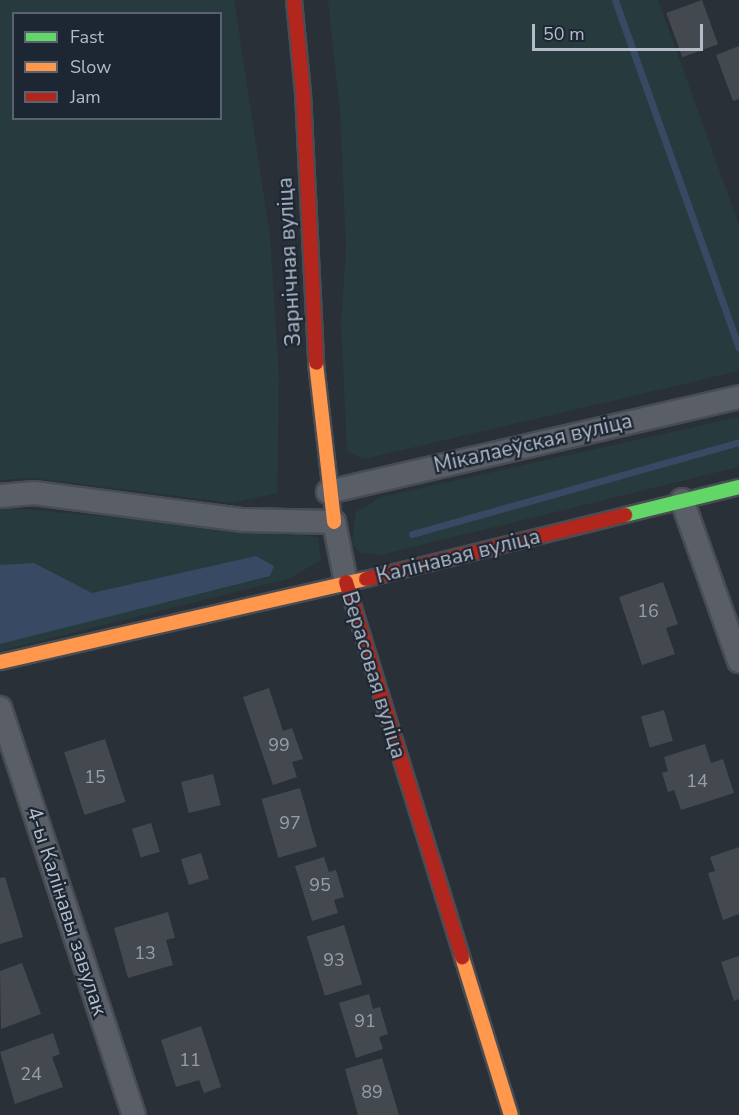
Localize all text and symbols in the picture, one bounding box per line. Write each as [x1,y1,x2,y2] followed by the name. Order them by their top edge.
[12,12,222,120] legend
[535,12,706,50] scale bar
[543,22,585,46] text: 50 m
[70,25,104,49] text: Fast
[70,55,111,79] text: Slow
[70,85,101,109] text: Jam
[272,177,306,347] street label: Зарнічная вуліца
[431,408,635,478] street label: Мікалаеўская вуліца
[373,523,543,589] street label: Калінавая вуліца
[337,588,411,762] street label: Верасовая вуліца
[637,600,659,622] house number: 16
[268,734,290,756] house number: 99
[84,766,106,788] house number: 15
[686,770,708,792] house number: 14
[21,803,113,1019] street label: 4-ы Калінавы завулак
[279,812,301,834] house number: 97
[309,874,331,896] house number: 95
[134,942,156,964] house number: 13
[323,949,345,971] house number: 93
[354,1010,376,1032] house number: 91
[179,1049,201,1071] house number: 11
[20,1063,42,1085] house number: 24
[361,1081,383,1103] house number: 89

